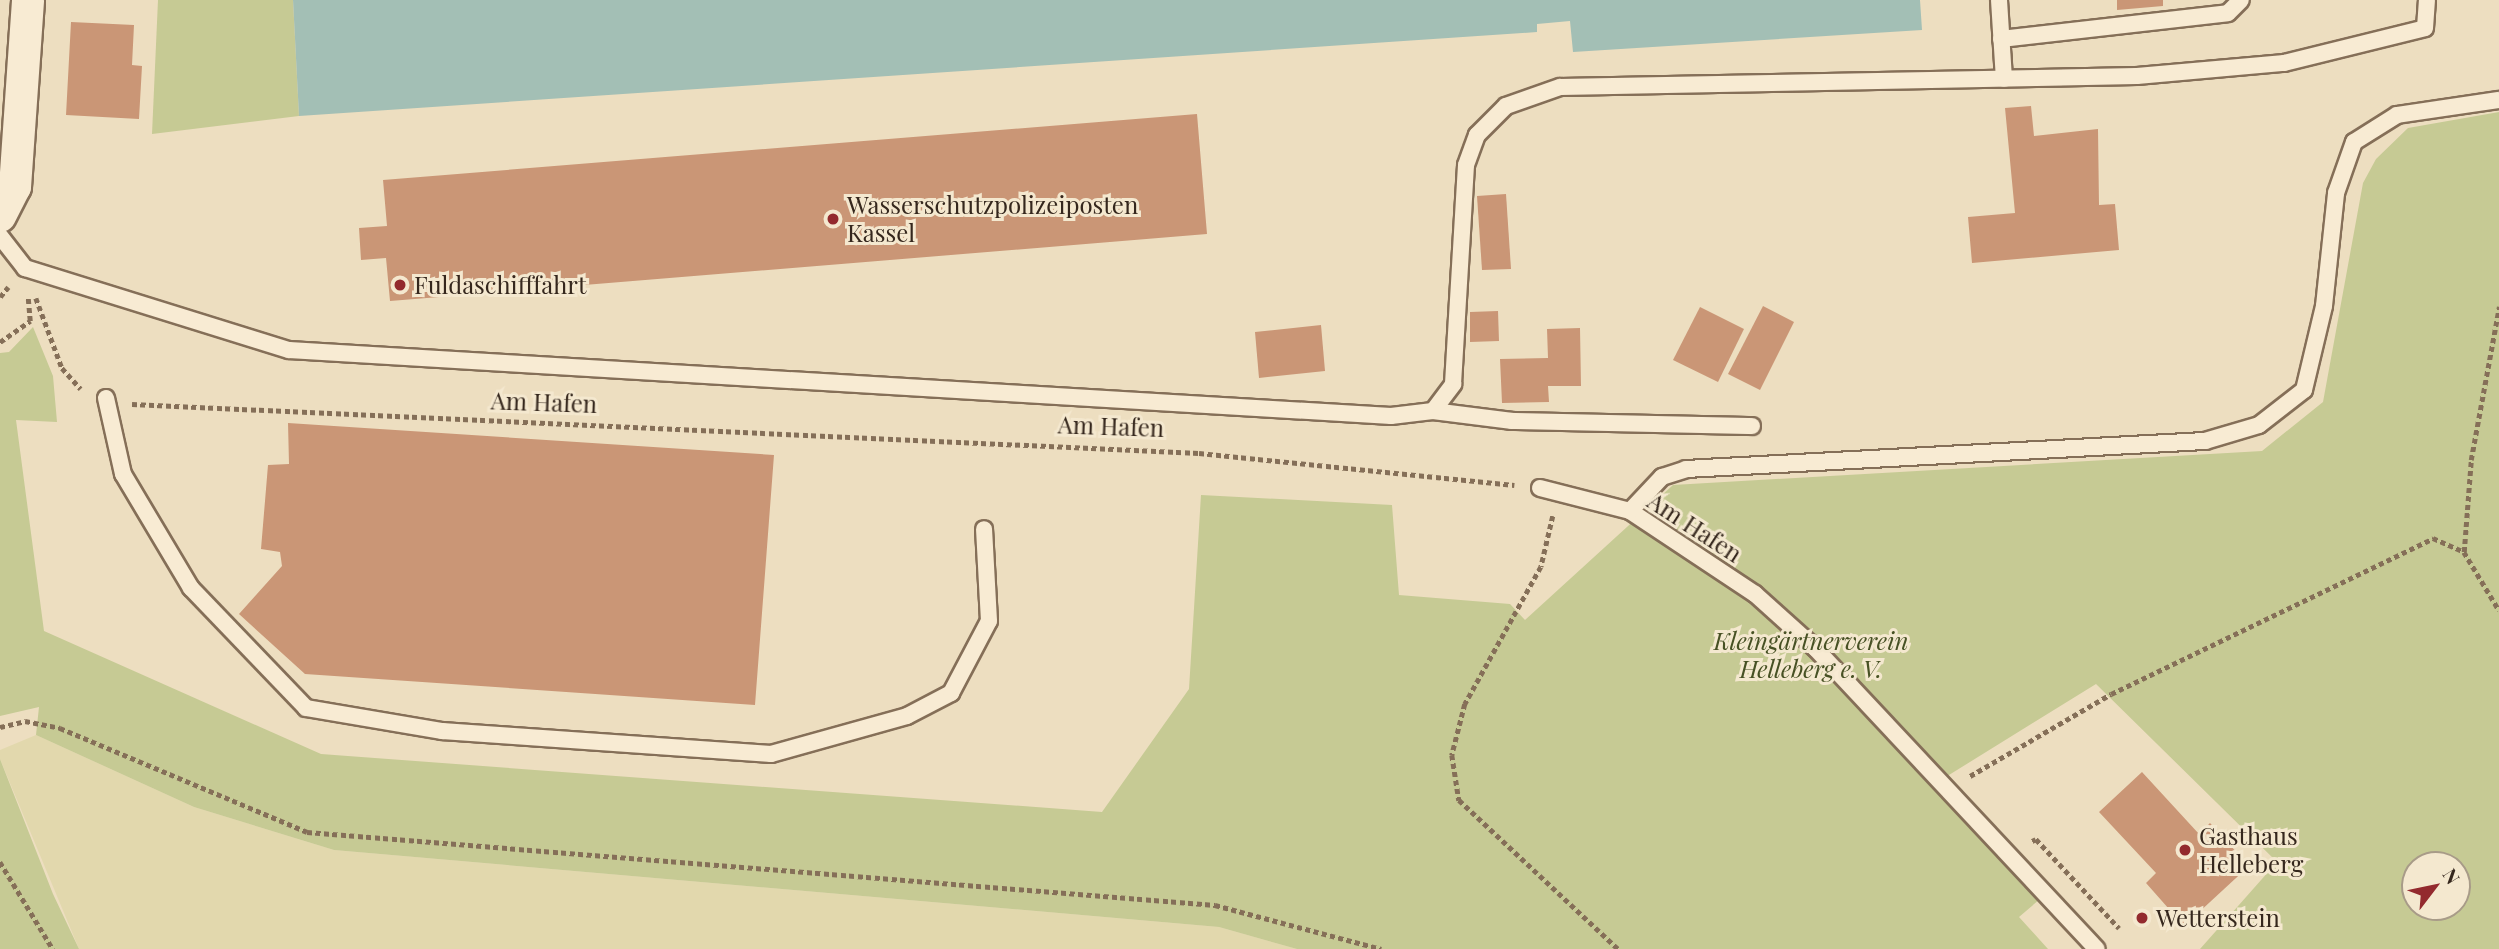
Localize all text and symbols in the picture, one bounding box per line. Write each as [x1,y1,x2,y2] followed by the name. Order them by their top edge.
[847,191,1138,247] place label: Wasserschutzpolizeiposten Kassel
[825,211,841,227] marker: Wasserschutzpolizeiposten Kassel
[414,271,587,299] place label: Fuldaschifffahrt
[392,277,408,293] marker: Fuldaschifffahrt
[490,386,598,418] street label: Am Hafen
[1057,410,1165,442] street label: Am Hafen
[1643,486,1747,568] street label: Am Hafen
[1714,627,1908,683] park label: Kleingärtnerverein Helleberg e. V.
[2199,822,2304,878] place label: Gasthaus Helleberg
[2177,842,2193,858] marker: Gasthaus Helleberg
[2401,851,2471,921] north arrow
[2437,863,2467,889] text: N
[2156,904,2280,932] place label: Wetterstein
[2134,910,2150,926] marker: Wetterstein

